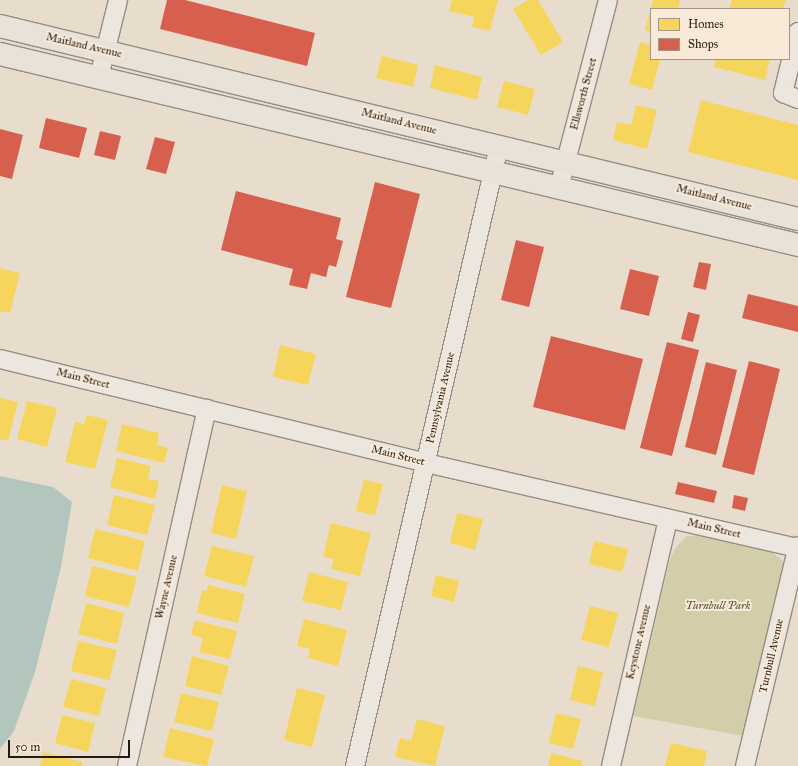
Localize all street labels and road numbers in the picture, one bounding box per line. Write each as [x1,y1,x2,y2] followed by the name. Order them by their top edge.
[45,31,123,61] street label: Maitland Avenue
[568,56,600,132] street label: Ellsworth Street
[360,106,438,138] street label: Maitland Avenue
[675,182,753,214] street label: Maitland Avenue
[424,351,458,445] street label: Pennsylvania Avenue
[55,366,111,392] street label: Main Street
[370,443,426,469] street label: Main Street
[686,516,742,542] street label: Main Street
[153,554,181,620] street label: Wayne Avenue
[624,603,654,681] street label: Keystone Avenue
[757,618,787,694] street label: Turnbull Avenue

